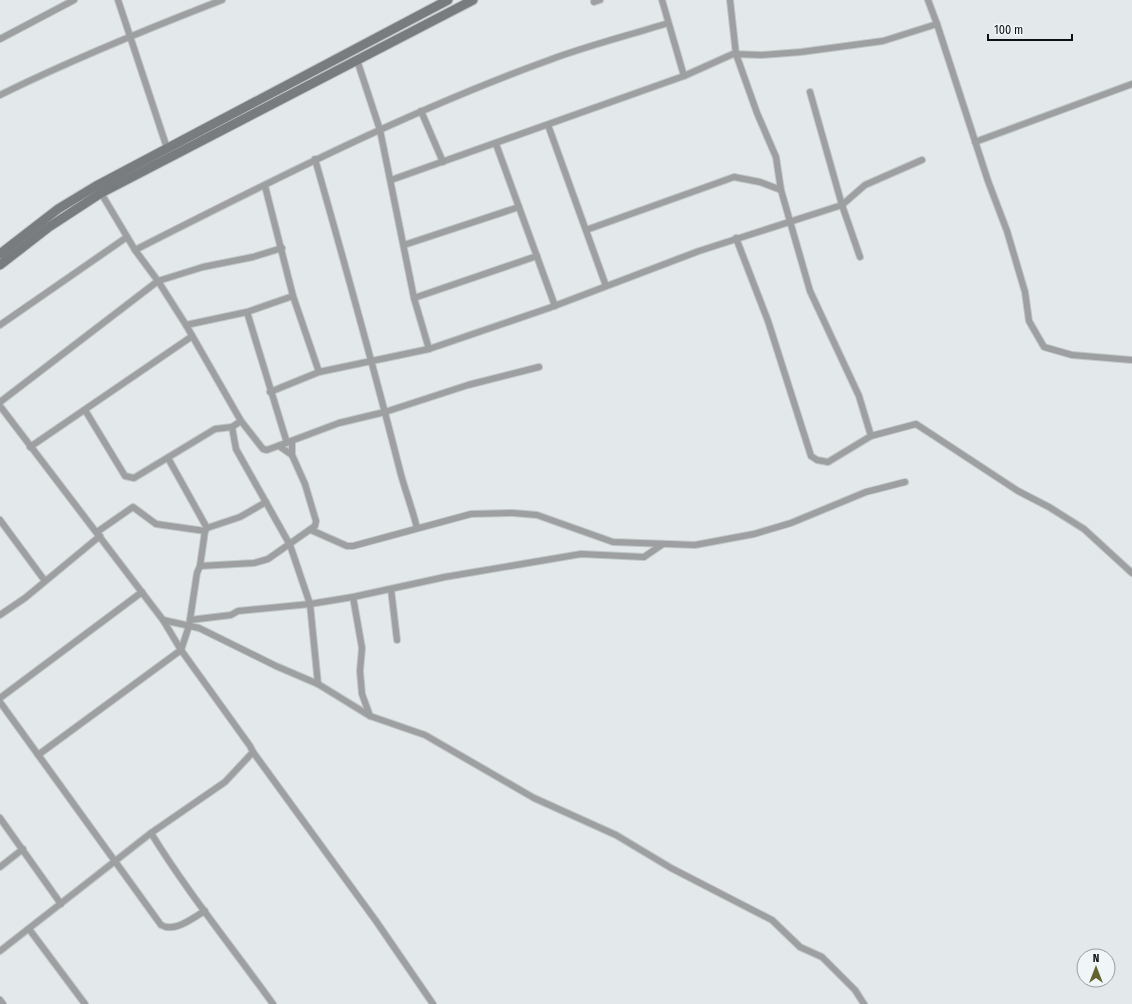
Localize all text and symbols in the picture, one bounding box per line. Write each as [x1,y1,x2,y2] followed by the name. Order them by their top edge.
[988,16,1072,42] scale bar
[994,23,1023,37] text: 100 m
[1076,948,1116,988] north arrow
[1093,952,1099,965] text: N

